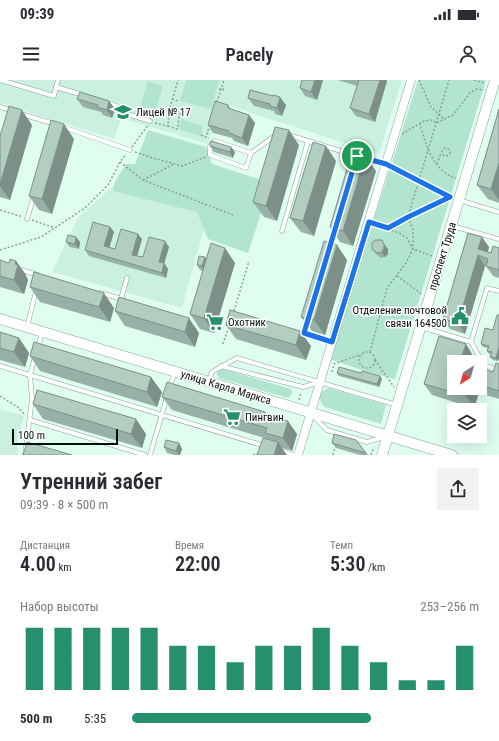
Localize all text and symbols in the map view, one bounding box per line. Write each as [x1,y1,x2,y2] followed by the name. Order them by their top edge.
[20,5,54,23] text: 09:39
[20,43,42,65] icon: menu
[457,43,479,65] icon: person
[226,44,273,65] text: Pacely
[113,102,133,122] school or university icon: Лицей № 17
[136,106,191,119] place label: Лицей № 17
[340,139,374,173] pin
[346,145,368,167] icon: arrive
[426,220,459,292] street label: проспект Труда
[352,304,447,330] place label: Отделение почтовой связи 164500
[450,306,470,326] public building icon: Отделение почтовой связи 164500
[205,312,225,332] supermarket icon: Охотник
[228,316,267,329] place label: Охотник
[447,355,487,395] north arrow
[447,355,487,443] map controls
[179,368,273,407] street label: улица Карла Маркса
[447,403,487,443] button: layers
[222,407,242,427] supermarket icon: Пингвин
[245,411,284,424] place label: Пингвин
[12,427,118,446] scale bar
[18,429,45,442] text: 100 m
[437,468,479,510] button: share
[20,469,162,494] text: Утренний забег
[20,497,108,512] text: 09:39 · 8 × 500 m
[20,539,70,552] text: Дистанция
[175,539,204,552] text: Время
[330,539,353,552] text: Темп
[20,552,56,576] text: 4.00
[175,552,221,576] text: 22:00
[330,552,365,576] text: 5:30
[56,561,72,574] text: km
[365,561,385,574] text: /km
[20,599,99,614] text: Набор высоты
[420,599,479,614] text: 253–256 m
[20,711,52,726] text: 500 m
[84,711,106,726] text: 5:35

